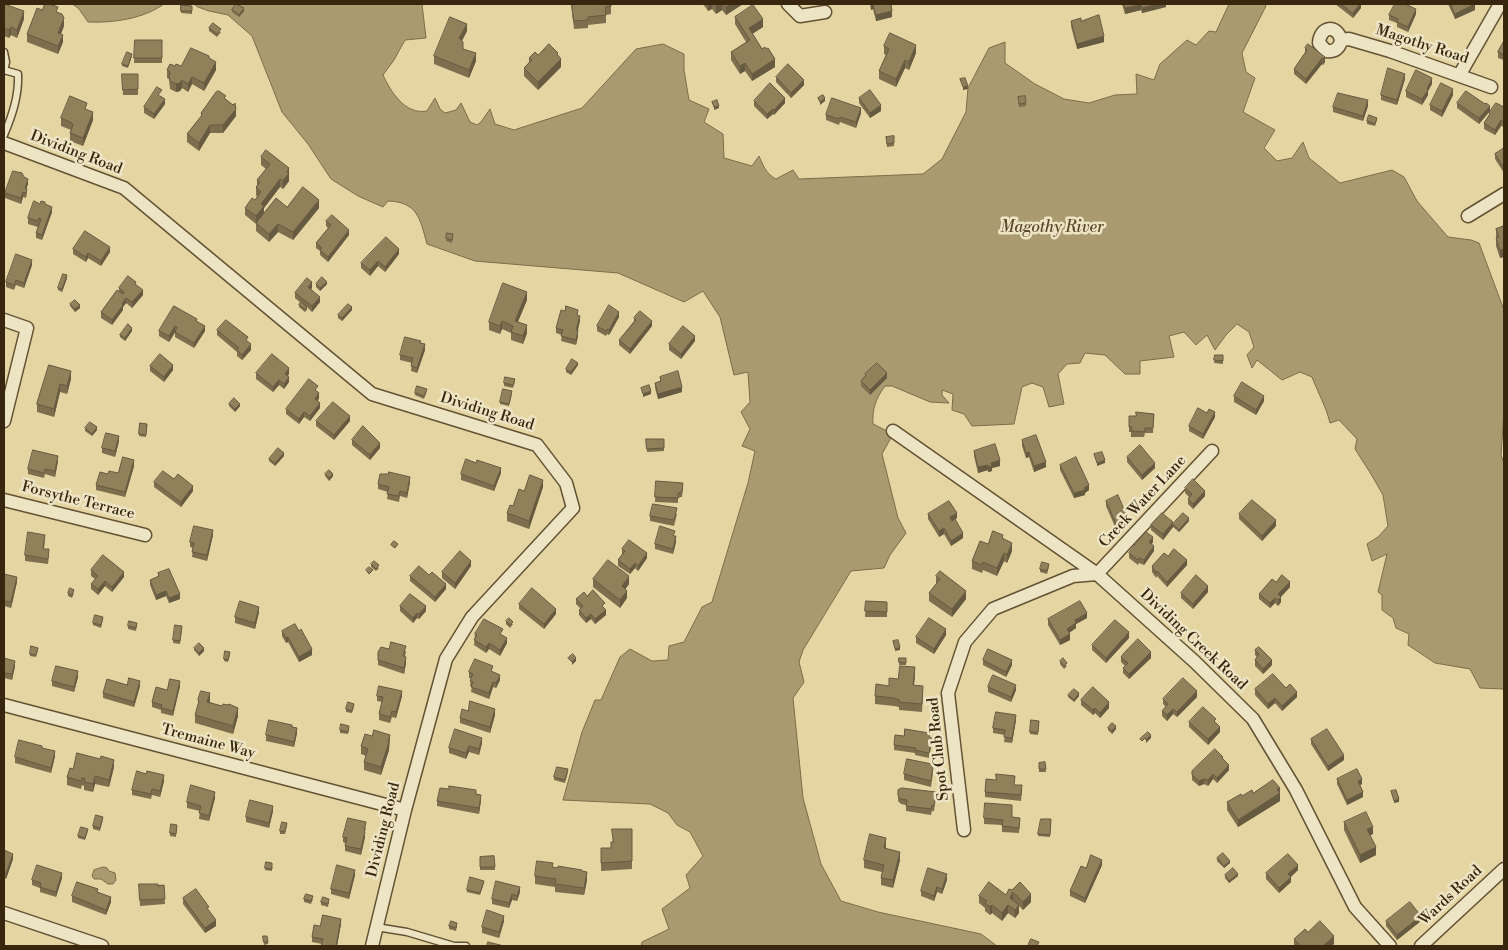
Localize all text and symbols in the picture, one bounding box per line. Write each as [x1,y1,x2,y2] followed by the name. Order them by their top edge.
[1373,22,1471,68] street label: Magothy Road
[27,127,125,179] street label: Dividing Road
[1000,218,1104,238] water label: Magothy River
[438,389,536,435] street label: Dividing Road
[1096,452,1190,552] street label: Creek Water Lane
[20,478,136,524] street label: Forsythe Terrace
[1136,586,1250,694] street label: Dividing Creek Road
[925,696,953,802] street label: Spot Club Road
[159,721,257,763] street label: Tremaine Way
[364,781,404,879] street label: Dividing Road
[1416,862,1486,930] street label: Wards Road

